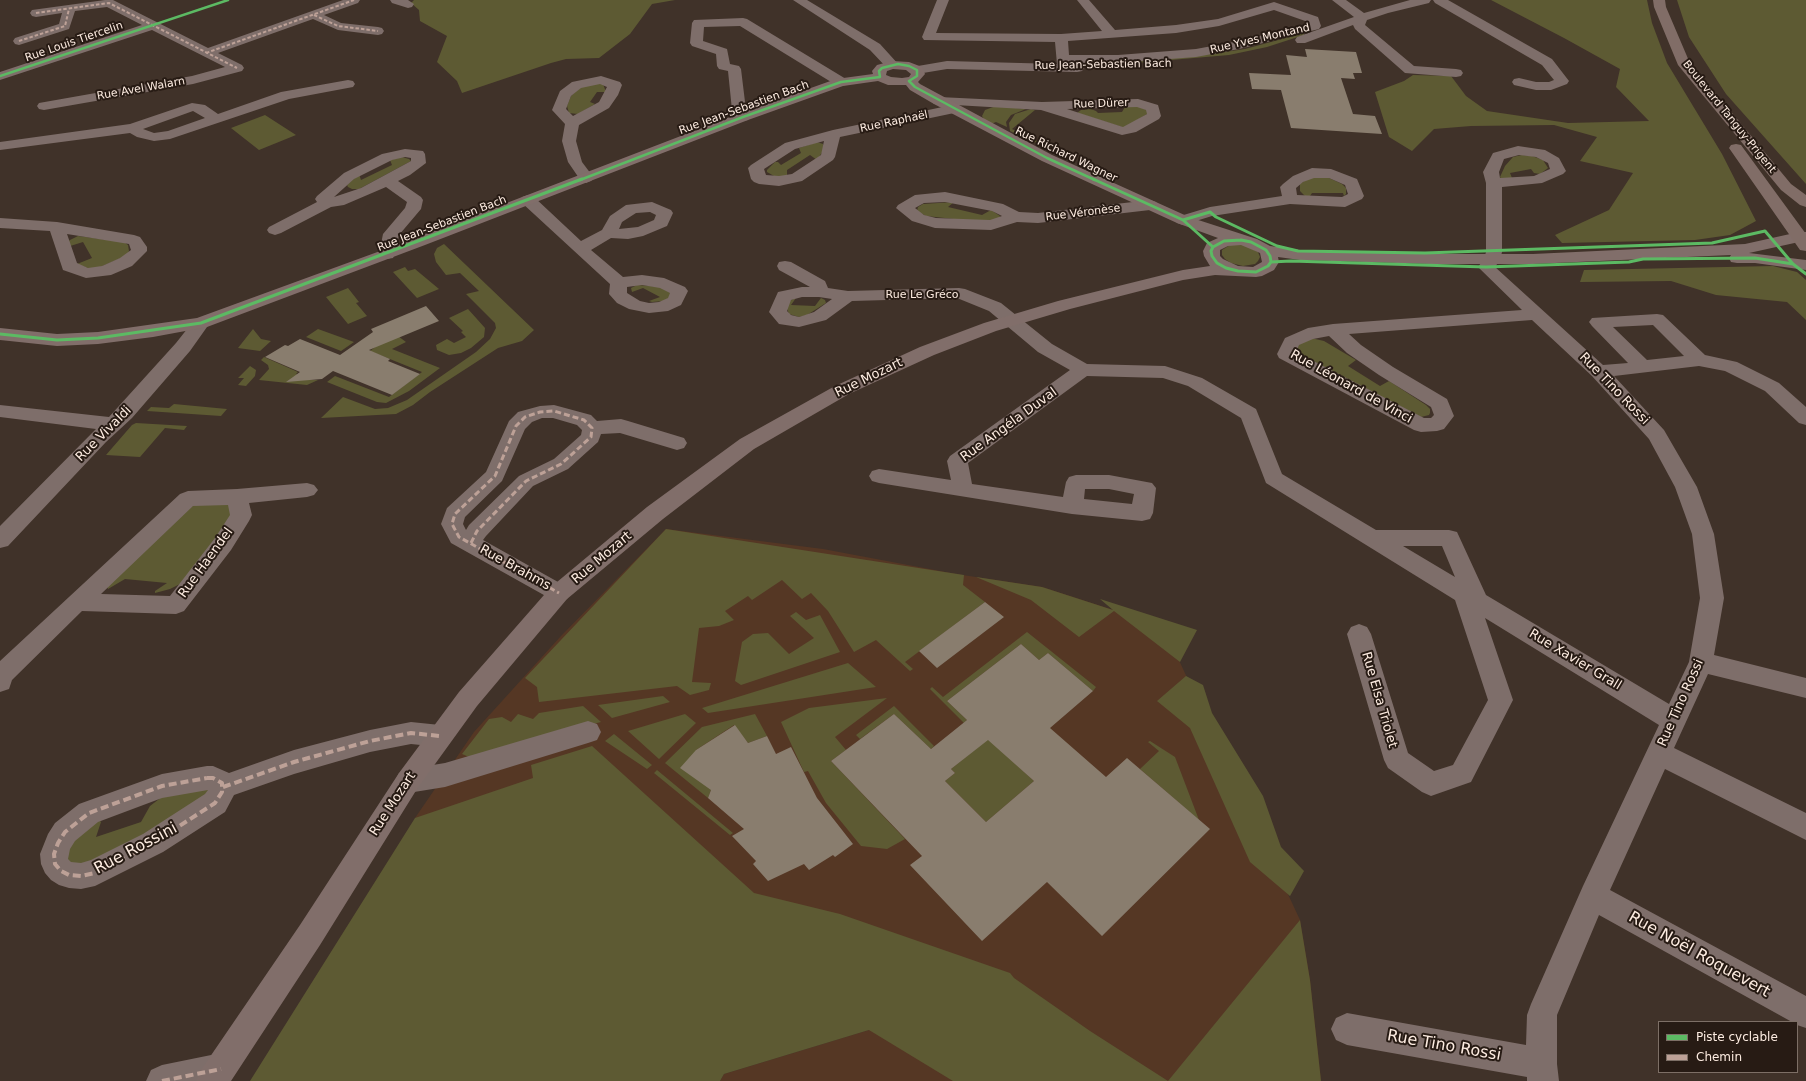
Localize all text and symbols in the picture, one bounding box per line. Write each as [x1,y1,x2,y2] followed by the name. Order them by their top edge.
[23,19,125,65] street label: Rue Louis Tiercelin
[1209,21,1311,57] street label: Rue Yves Montand
[1034,57,1172,73] street label: Rue Jean-Sebastien Bach
[1679,58,1779,176] street label: Boulevard Tanguy-Prigent
[96,75,186,103] street label: Rue Avel Walarn
[677,78,811,138] street label: Rue Jean-Sebastien Bach
[1073,96,1129,112] street label: Rue Dürer
[859,108,929,136] street label: Rue Raphaël
[1013,125,1119,185] street label: Rue Richard Wagner
[376,193,508,255] street label: Rue Jean-Sebastien Bach
[1045,202,1121,224] street label: Rue Véronèse
[886,288,958,302] street label: Rue Le Gréco
[1287,347,1415,427] street label: Rue Léonard de Vinci
[1576,350,1652,428] street label: Rue Tino Rossi
[833,355,905,401] street label: Rue Mozart
[958,385,1060,465] street label: Rue Angéla Duval
[73,403,135,465] street label: Rue Vivaldi
[175,525,237,601] street label: Rue Haendel
[569,528,635,588] street label: Rue Mozart
[477,542,553,594] street label: Rue Brahms
[1526,626,1624,694] street label: Rue Xavier Grall
[1358,650,1400,750] street label: Rue Elsa Triolet
[1655,657,1707,749] street label: Rue Tino Rossi
[367,769,419,839] street label: Rue Mozart
[91,819,181,879] street label: Rue Rossini
[1625,908,1773,1002] street label: Rue Noël Roquevert
[1658,1021,1798,1073] legend
[1385,1027,1503,1065] street label: Rue Tino Rossi
[1696,1030,1778,1044] text: Piste cyclable
[1696,1050,1742,1064] text: Chemin

